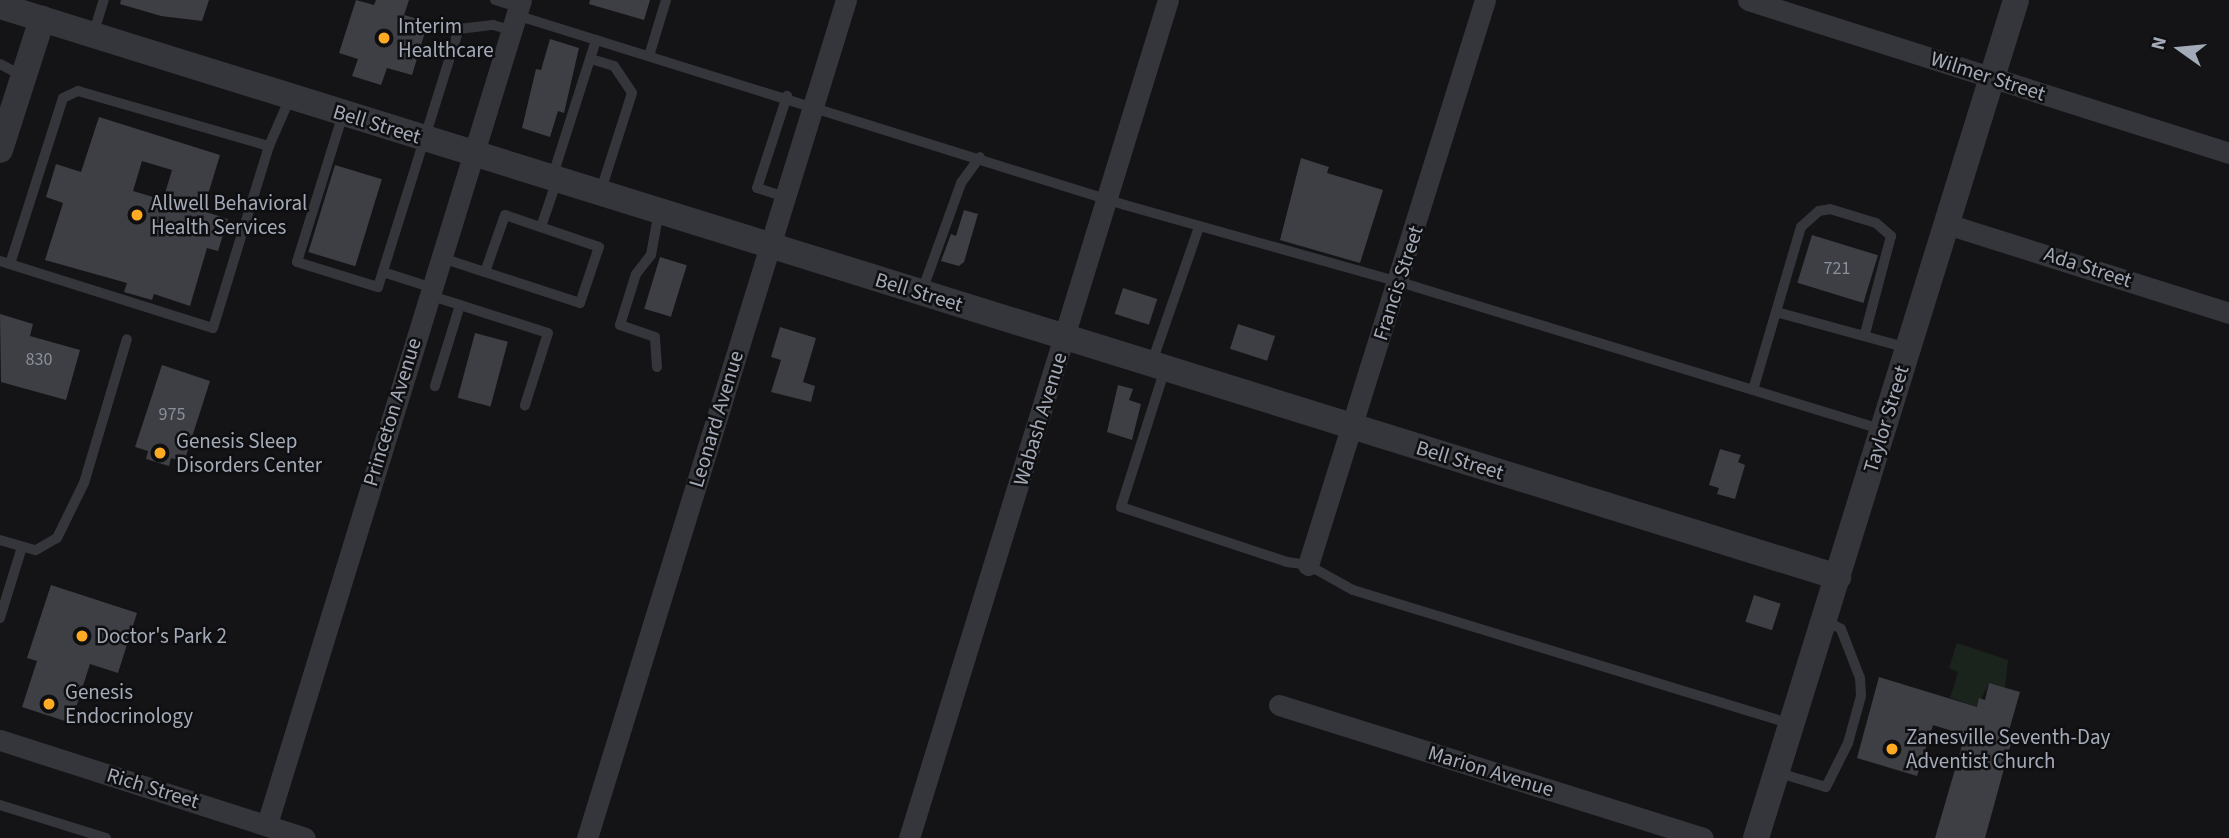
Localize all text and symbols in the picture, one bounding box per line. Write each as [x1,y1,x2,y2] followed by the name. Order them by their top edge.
[398,13,494,63] place label: Interim Healthcare
[2145,14,2215,84] north arrow
[376,30,392,46] marker: Interim Healthcare
[2145,34,2174,53] text: N
[1928,46,2048,106] street label: Wilmer Street
[330,99,424,149] street label: Bell Street
[151,190,307,240] place label: Allwell Behavioral Health Services
[129,207,145,223] marker: Allwell Behavioral Health Services
[1368,222,1428,344] street label: Francis Street
[2041,241,2135,293] street label: Ada Street
[1824,258,1850,280] house number: 721
[872,267,966,317] street label: Bell Street
[357,335,427,489] street label: Princeton Avenue
[683,348,749,490] street label: Leonard Avenue
[26,349,52,371] house number: 830
[1008,349,1072,489] street label: Wabash Avenue
[1858,362,1914,476] street label: Taylor Street
[159,404,185,426] house number: 975
[176,428,322,478] place label: Genesis Sleep Disorders Center
[1413,435,1507,485] street label: Bell Street
[150,443,170,463] marker: Genesis Sleep Disorders Center
[96,623,227,649] place label: Doctor's Park 2
[74,628,90,644] marker: Doctor's Park 2
[65,679,193,729] place label: Genesis Endocrinology
[39,694,59,714] marker: Genesis Endocrinology
[1906,724,2110,774] place label: Zanesville Seventh-Day Adventist Church
[1425,740,1557,802] street label: Marion Avenue
[1884,741,1900,757] marker: Zanesville Seventh-Day Adventist Church
[104,762,202,814] street label: Rich Street

